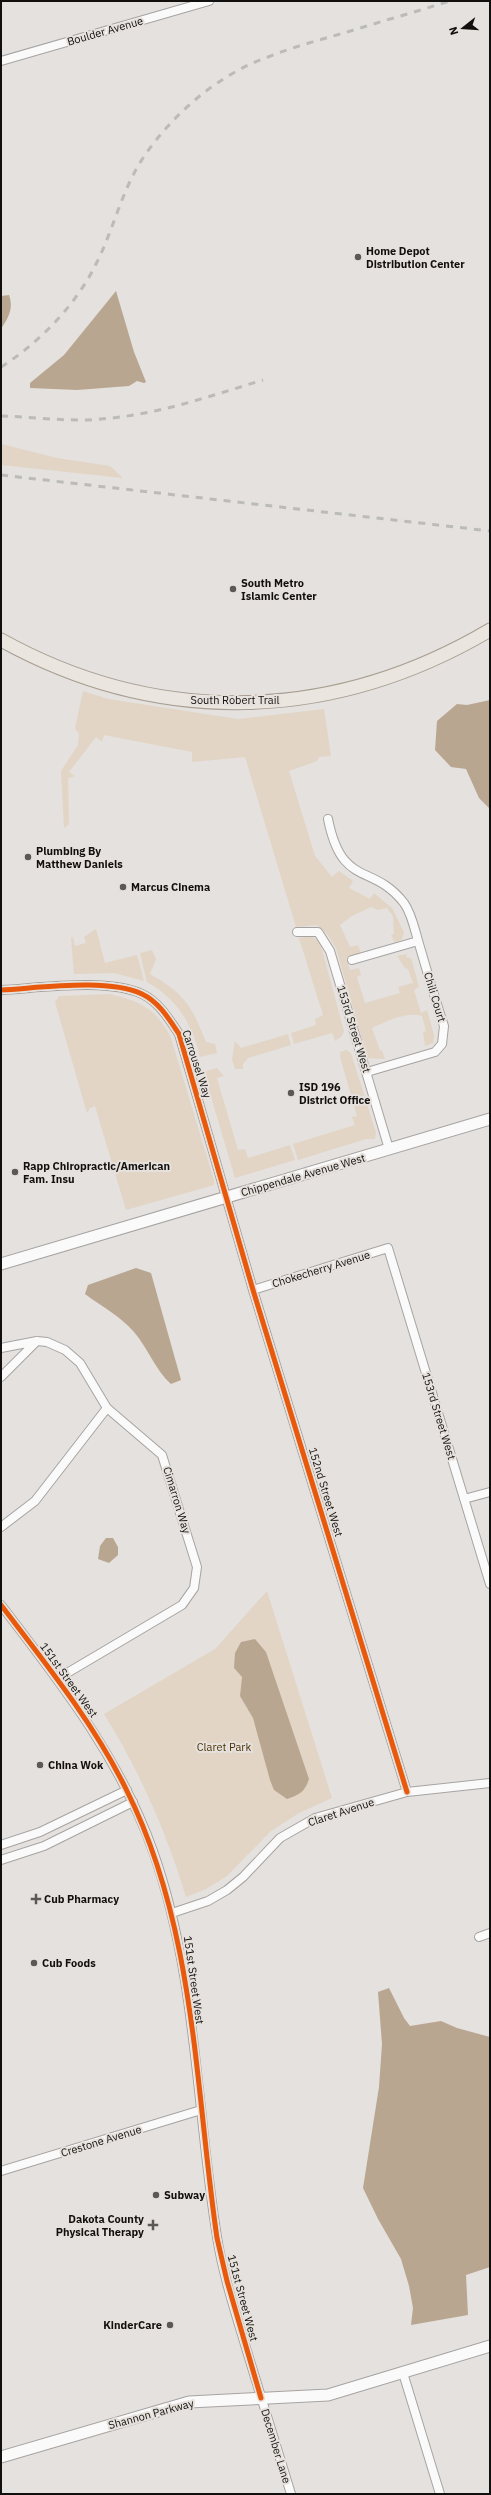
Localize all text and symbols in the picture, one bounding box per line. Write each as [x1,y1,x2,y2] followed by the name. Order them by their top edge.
[443,8,483,48] north arrow
[65,13,145,49] street label: Boulder Avenue
[446,25,461,37] text: N
[366,244,465,271] place label: Home Depot Distribution Center
[353,252,363,262] marker: Home Depot Distribution Center
[241,576,317,603] place label: South Metro Islamic Center
[228,584,238,594] marker: South Metro Islamic Center
[191,693,279,707] street label: South Robert Trail
[36,844,123,871] place label: Plumbing By Matthew Daniels
[23,852,33,862] marker: Plumbing By Matthew Daniels
[131,880,210,894] place label: Marcus Cinema
[118,882,128,892] marker: Marcus Cinema
[421,970,449,1024] street label: Chili Court
[334,984,374,1074] street label: 153rd Street West
[179,1028,215,1100] street label: Carrousel Way
[299,1080,370,1107] place label: ISD 196 District Office
[286,1088,296,1098] marker: ISD 196 District Office
[239,1150,367,1199] street label: Chippendale Avenue West
[23,1159,170,1186] place label: Rapp Chiropractic/American Fam. Insu
[10,1167,20,1177] marker: Rapp Chiropractic/American Fam. Insu
[270,1247,372,1291] street label: Chokecherry Avenue
[419,1371,459,1461] street label: 153rd Street West
[306,1446,346,1538] street label: 152nd Street West
[160,1465,194,1536] street label: Cimarron Way
[37,1640,101,1720] street label: 151st Street West
[197,1740,251,1754] park label: Claret Park
[48,1758,104,1772] place label: China Wok
[35,1760,45,1770] marker: China Wok
[306,1795,376,1829] street label: Claret Avenue
[44,1892,119,1906] place label: Cub Pharmacy
[31,1894,41,1904] marker: Cub Pharmacy
[181,1935,207,2025] street label: 151st Street West
[42,1956,96,1970] place label: Cub Foods
[29,1958,39,1968] marker: Cub Foods
[59,2122,143,2160] street label: Crestone Avenue
[164,2188,205,2202] place label: Subway
[151,2190,161,2200] marker: Subway
[56,2212,144,2239] place label: Dakota County Physical Therapy
[147,2219,159,2231] marker: Dakota County Physical Therapy
[225,2253,261,2343] street label: 151st Street West
[103,2318,162,2332] place label: KinderCare
[165,2320,175,2330] marker: KinderCare
[107,2396,196,2432] street label: Shannon Parkway
[258,2407,294,2485] street label: December Lane

